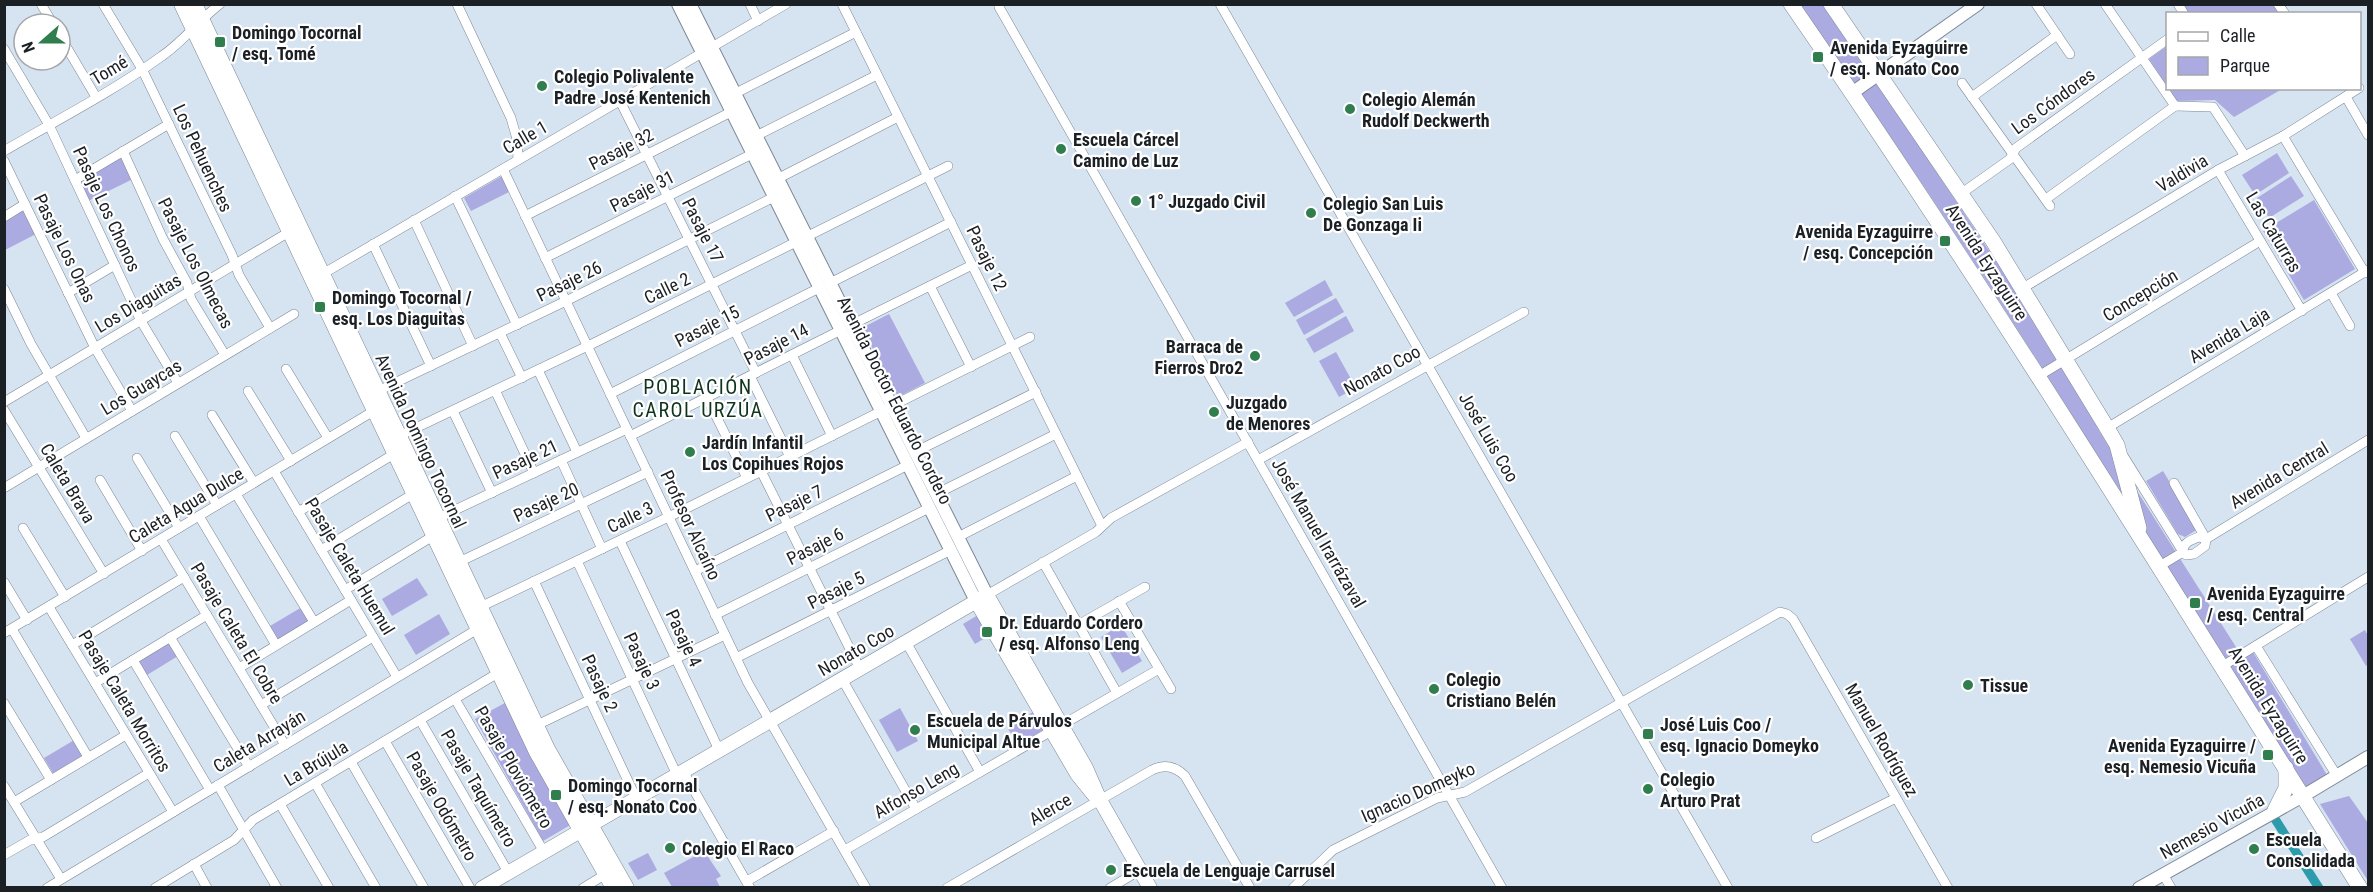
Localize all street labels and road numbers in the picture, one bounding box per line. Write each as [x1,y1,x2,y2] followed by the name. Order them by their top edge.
[87,51,131,89] street label: Tomé
[2007,64,2099,138] street label: Los Cóndores
[169,101,237,215] street label: Los Pehuenches
[499,116,551,158] street label: Calle 1
[585,124,657,174] street label: Pasaje 32
[69,143,145,275] street label: Pasaje Los Chonos
[2153,150,2211,196] street label: Valdivia
[606,166,678,216] street label: Pasaje 31
[2242,188,2306,276] street label: Las Caturras
[30,190,100,306] street label: Pasaje Los Onas
[154,194,238,332] street label: Pasaje Los Olmecas
[678,194,728,266] street label: Pasaje 17
[1942,200,2032,324] street label: Avenida Eyzaguirre
[962,222,1012,294] street label: Pasaje 12
[533,256,605,306] street label: Pasaje 26
[2099,264,2181,326] street label: Concepción
[641,268,694,308] street label: Calle 2
[91,269,185,337] street label: Los Diaguitas
[833,292,957,508] street label: Avenida Doctor Eduardo Cordero
[671,301,743,351] street label: Pasaje 15
[2185,303,2273,367] street label: Avenida Laja
[740,319,812,369] street label: Pasaje 14
[1340,340,1424,400] street label: Nonato Coo
[371,351,471,531] street label: Avenida Domingo Tocornal
[97,355,185,419] street label: Los Guaycas
[1455,388,1523,486] street label: José Luis Coo
[489,435,561,483] street label: Pasaje 21
[2226,437,2332,513] street label: Avenida Central
[36,439,100,527] street label: Caleta Brava
[1268,455,1370,611] street label: José Manuel Irarrázaval
[125,463,247,547] street label: Caleta Agua Dulce
[656,467,726,583] street label: Profesor Alcaíno
[510,478,582,526] street label: Pasaje 20
[762,480,826,526] street label: Pasaje 7
[301,494,399,638] street label: Pasaje Caleta Huemul
[604,497,656,537] street label: Calle 3
[783,523,847,569] street label: Pasaje 6
[187,559,287,707] street label: Pasaje Caleta El Cobre
[804,567,868,613] street label: Pasaje 5
[662,606,706,670] street label: Pasaje 4
[814,620,898,680] street label: Nonato Coo
[74,626,176,776] street label: Pasaje Caleta Morritos
[620,629,664,693] street label: Pasaje 3
[2225,643,2313,767] street label: Avenida Eyzaguirre
[578,651,622,715] street label: Pasaje 2
[1841,680,1923,801] street label: Manuel Rodríguez
[471,702,557,832] street label: Pasaje Ploviómetro
[209,705,309,777] street label: Caleta Arrayán
[437,726,521,850] street label: Pasaje Taquímetro
[280,736,352,790] street label: La Brújula
[402,748,482,864] street label: Pasaje Odómetro
[870,757,962,823] street label: Alfonso Leng
[1358,758,1478,826] street label: Ignacio Domeyko
[1025,789,1075,829] street label: Alerce
[2156,789,2268,863] street label: Nemesio Vicuña

